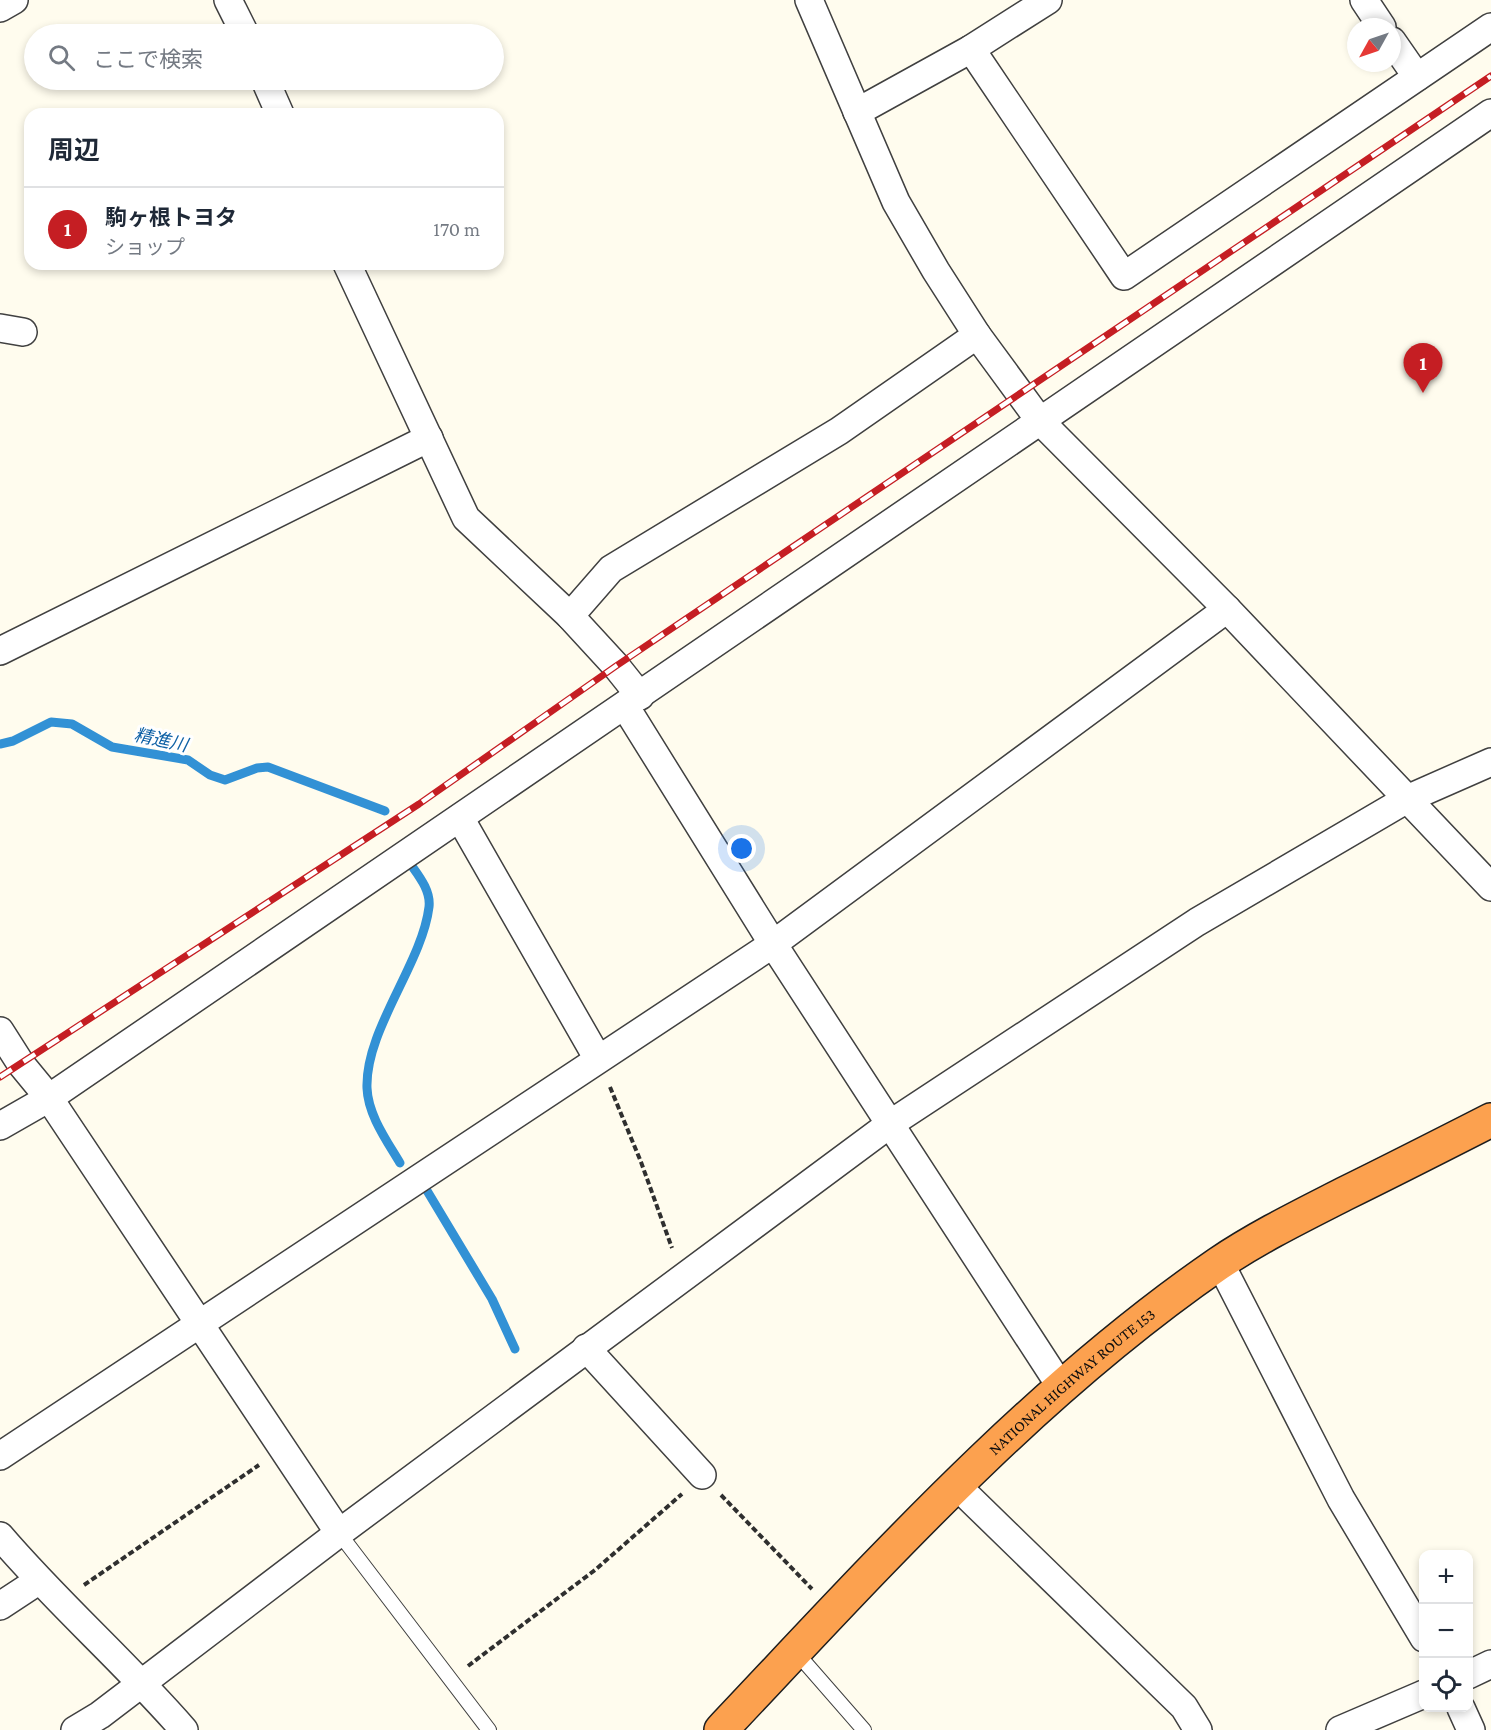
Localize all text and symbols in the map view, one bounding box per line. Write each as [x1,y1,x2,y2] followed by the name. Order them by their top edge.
[1347,18,1401,72] north arrow
[24,24,504,90] search box
[45,41,78,74] icon: search
[93,47,203,72] text: ここで検索
[48,136,100,165] text: 周辺
[105,205,237,230] text: 駒ヶ根トヨタ
[64,218,71,240] text: 1
[433,218,480,240] text: 170 m
[105,236,185,258] text: ショップ
[1404,344,1442,393] pin: 1
[133,725,191,756] water label: 精進川
[727,834,756,863] your location
[985,1305,1158,1458] street label: NATIONAL HIGHWAY ROUTE 153
[1419,1550,1473,1712] map controls
[1419,1550,1473,1604] button: +
[1419,1604,1473,1658] button: −
[1419,1658,1473,1712] button: locate

